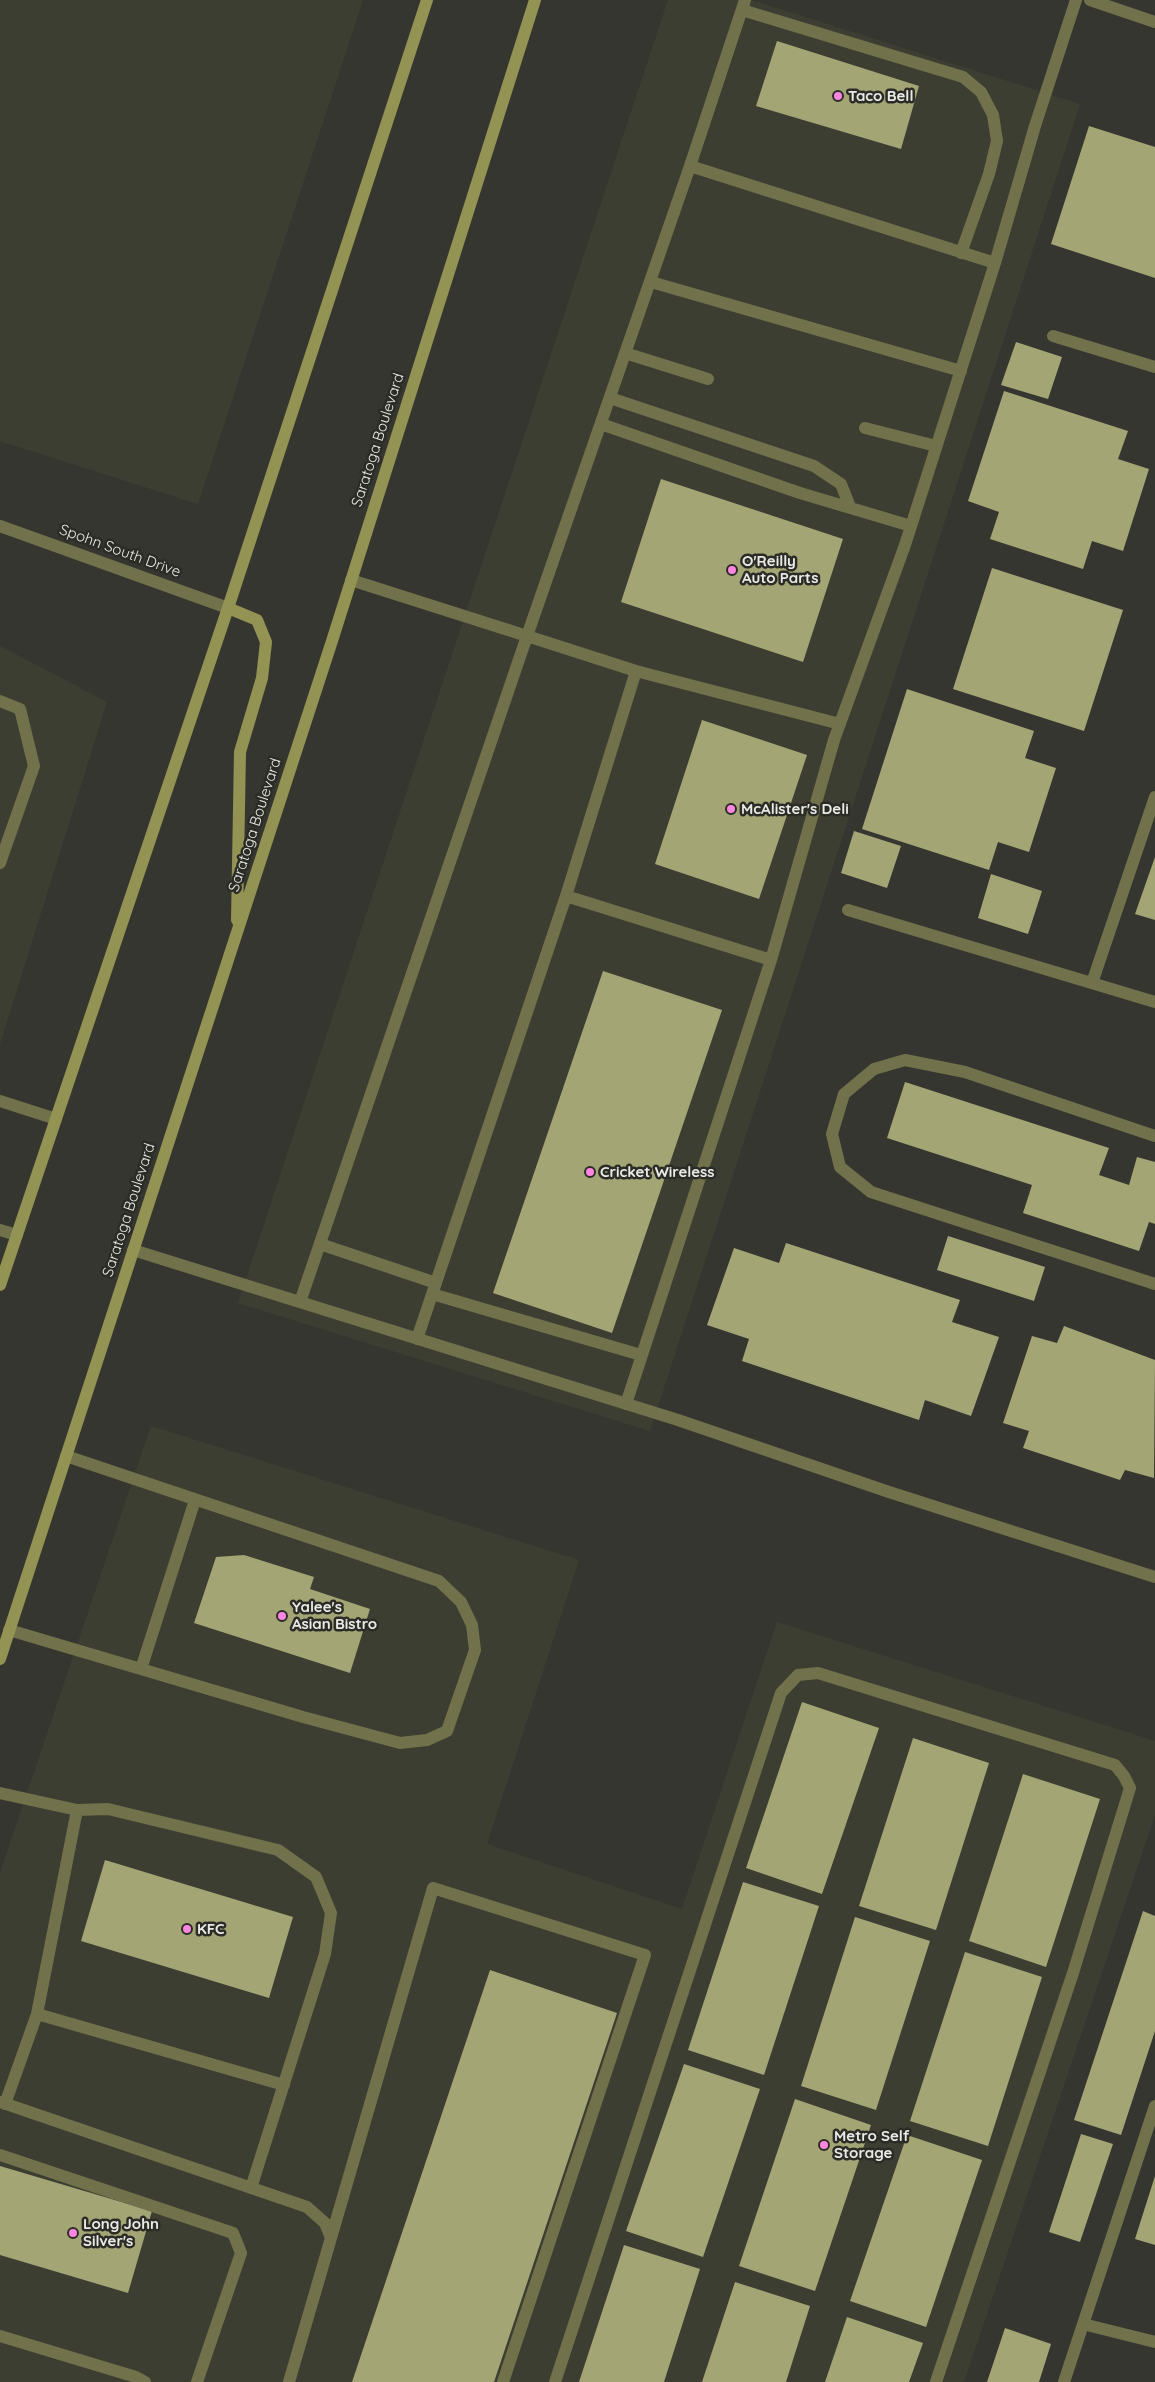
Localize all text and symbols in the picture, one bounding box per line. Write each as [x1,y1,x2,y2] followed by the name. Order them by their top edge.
[848,87,913,105] place label: Taco Bell
[832,90,844,102] marker: Taco Bell
[348,371,408,509] street label: Saratoga Boulevard
[57,521,183,581] street label: Spohn South Drive
[742,552,818,587] place label: O'Reilly Auto Parts
[726,564,738,576] marker: O'Reilly Auto Parts
[225,756,285,894] street label: Saratoga Boulevard
[741,800,849,818] place label: McAlister's Deli
[725,803,737,815] marker: McAlister's Deli
[99,1141,159,1279] street label: Saratoga Boulevard
[600,1163,715,1181] place label: Cricket Wireless
[584,1166,596,1178] marker: Cricket Wireless
[292,1598,377,1633] place label: Yalee's Asian Bistro
[276,1610,288,1622] marker: Yalee's Asian Bistro
[197,1920,225,1938] place label: KFC
[181,1923,193,1935] marker: KFC
[834,2127,909,2162] place label: Metro Self Storage
[818,2139,830,2151] marker: Metro Self Storage
[83,2215,159,2250] place label: Long John Silver's
[67,2227,79,2239] marker: Long John Silver's

